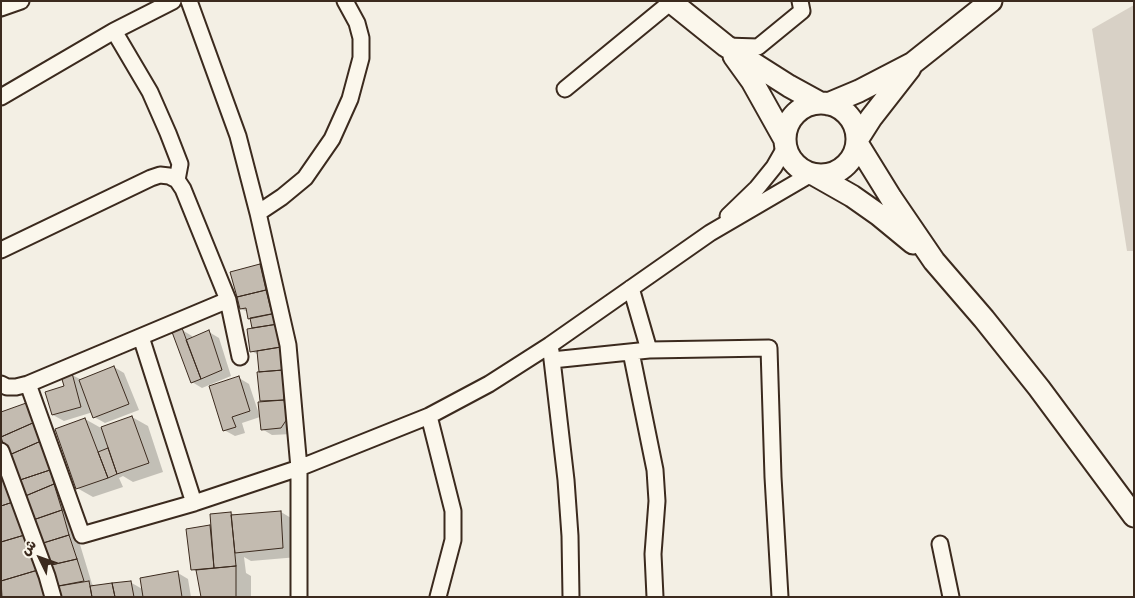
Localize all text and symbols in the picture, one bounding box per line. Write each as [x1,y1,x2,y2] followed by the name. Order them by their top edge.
[15,533,65,583] north arrow
[17,536,41,560] text: ش

